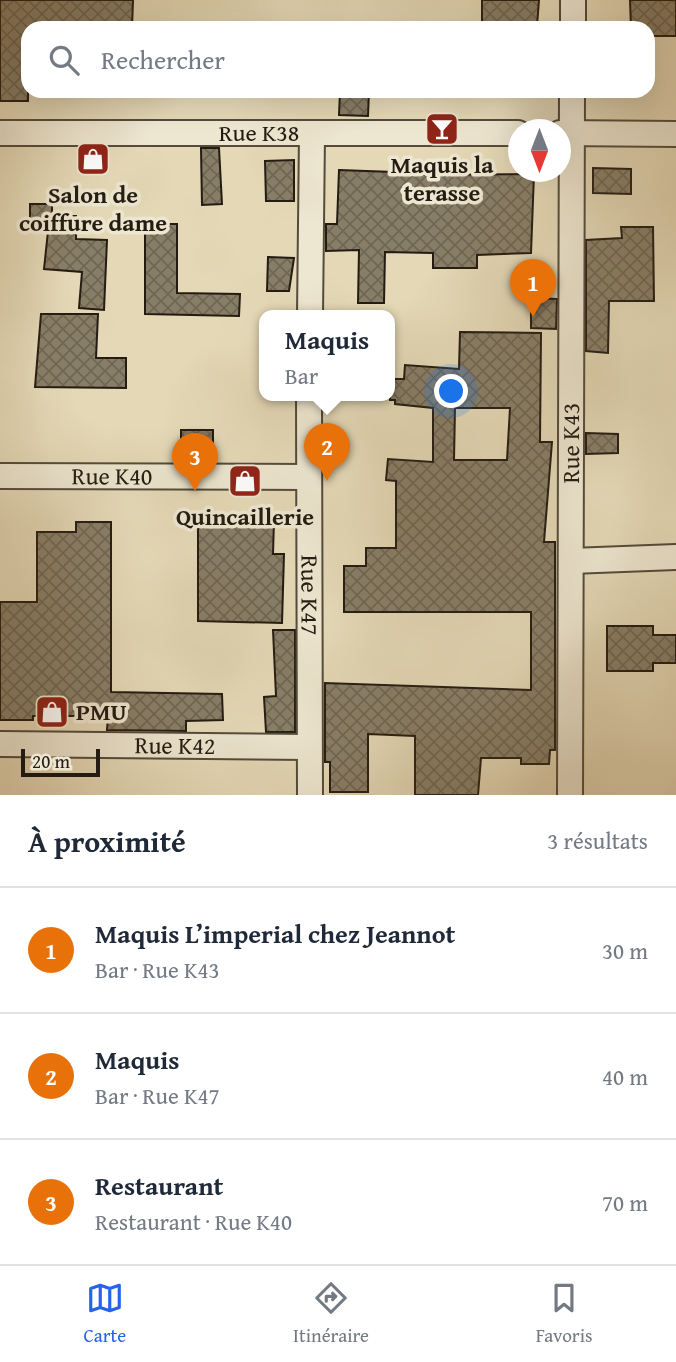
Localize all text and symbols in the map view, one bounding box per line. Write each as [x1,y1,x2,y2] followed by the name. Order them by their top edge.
[21,21,655,98] search box
[101,40,225,79] text: Rechercher
[45,41,83,79] icon: search
[423,110,461,148] bar icon: Maquis la terasse
[219,115,299,150] street label: Rue K38
[508,119,571,182] north arrow
[74,140,112,178] shop icon: Salon de coiffure dame
[391,147,494,210] place label: Maquis la terasse
[19,177,167,240] place label: Salon de coiffure dame
[510,259,556,317] pin: 1
[259,310,395,401] popup
[285,320,369,359] text: Maquis
[285,359,318,392] text: Bar
[434,374,468,408] your location
[553,403,588,483] street label: Rue K43
[304,423,350,481] pin: 2
[172,433,218,491] pin: 3
[72,458,152,493] street label: Rue K40
[226,462,264,500] shop icon: Quincaillerie
[176,499,314,534] place label: Quincaillerie
[292,555,328,635] street label: Rue K47
[33,693,71,731] shop icon: PMU
[76,694,127,729] place label: PMU
[134,727,216,763] street label: Rue K42
[21,746,100,778] scale bar
[32,747,70,775] text: 20 m
[28,819,186,863] text: À proximité
[547,824,648,857] text: 3 résultats
[95,914,455,953] text: Maquis L’imperial chez Jeannot
[45,934,57,967] text: 1
[602,934,648,967] text: 30 m
[95,953,220,986] text: Bar · Rue K43
[95,1040,179,1079] text: Maquis
[45,1060,57,1093] text: 2
[602,1060,648,1093] text: 40 m
[95,1079,220,1112] text: Bar · Rue K47
[95,1166,223,1205] text: Restaurant
[45,1186,57,1219] text: 3
[602,1186,648,1219] text: 70 m
[95,1205,292,1238] text: Restaurant · Rue K40
[83,1279,126,1349] tab: Carte
[293,1279,369,1349] tab: Itinéraire
[536,1279,593,1349] tab: Favoris

